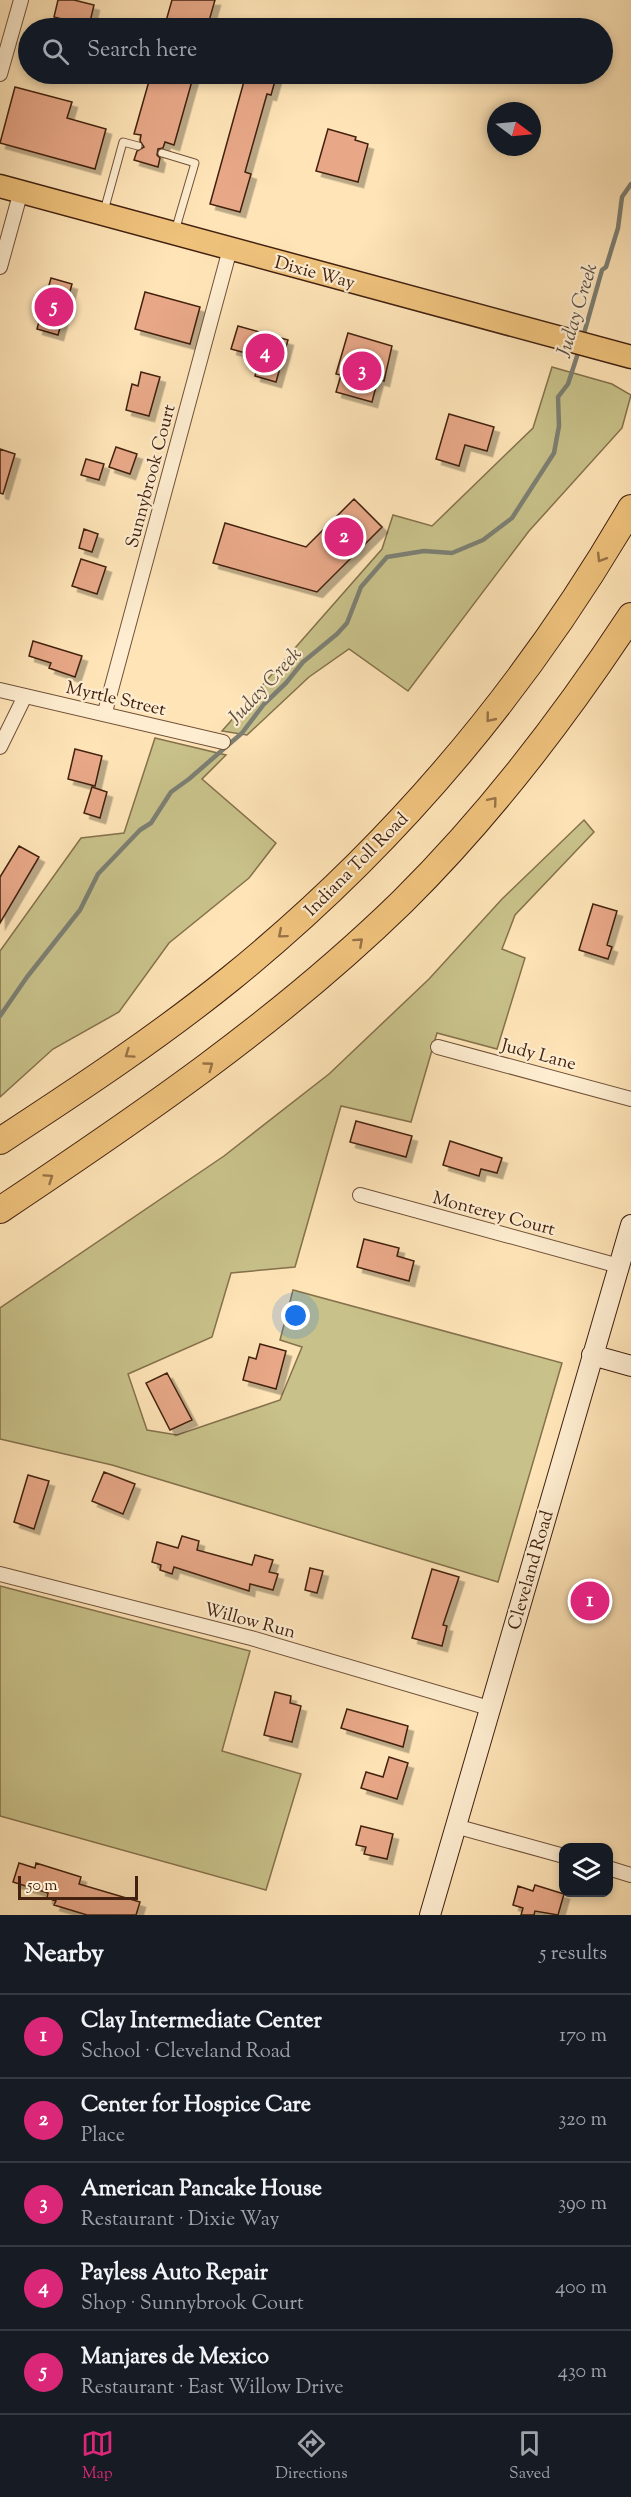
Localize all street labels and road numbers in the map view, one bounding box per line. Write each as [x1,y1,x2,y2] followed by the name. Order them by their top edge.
[271,251,358,297] street label: Dixie Way
[120,402,184,551] street label: Sunnybrook Court
[63,676,168,724] street label: Myrtle Street
[299,807,415,923] street label: Indiana Toll Road
[497,1033,579,1078] street label: Judy Lane
[429,1186,558,1244] street label: Monterey Court
[502,1508,561,1633] street label: Cleveland Road
[201,1597,299,1647] street label: Willow Run

